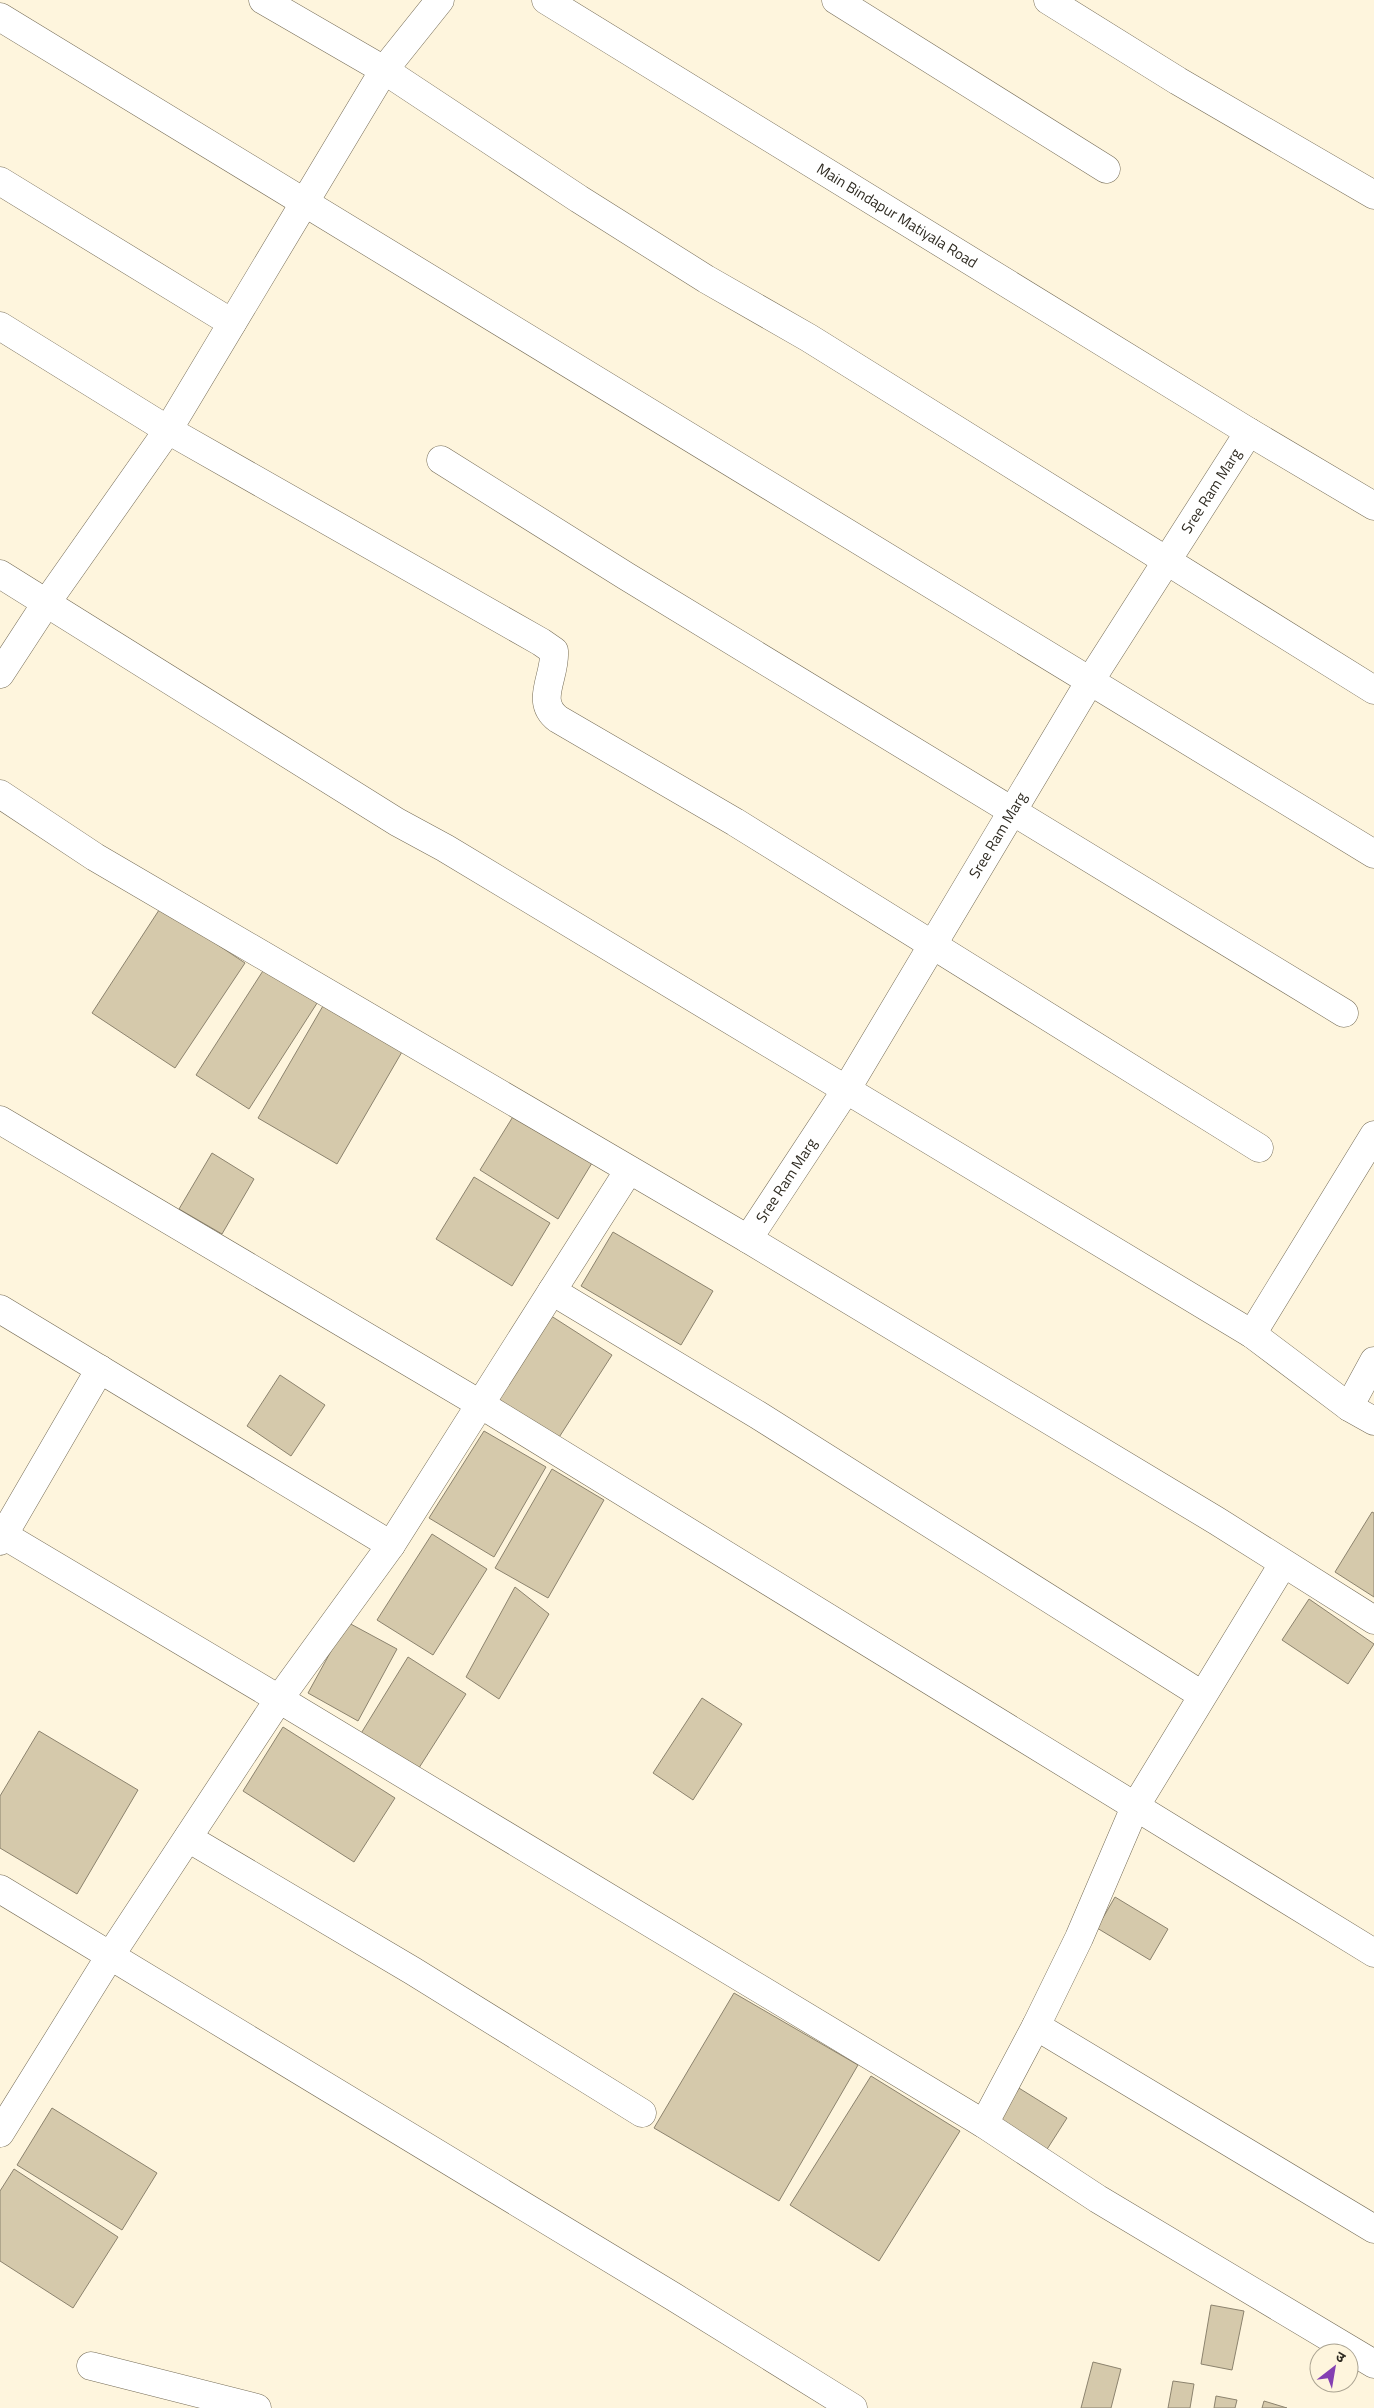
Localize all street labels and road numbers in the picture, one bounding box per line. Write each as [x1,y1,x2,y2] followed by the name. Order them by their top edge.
[812,157,982,274] street label: Main Bindapur Matiyala Road
[1175,443,1247,538] street label: Sree Ram Marg
[963,787,1032,883] street label: Sree Ram Marg
[750,1133,823,1227] street label: Sree Ram Marg

